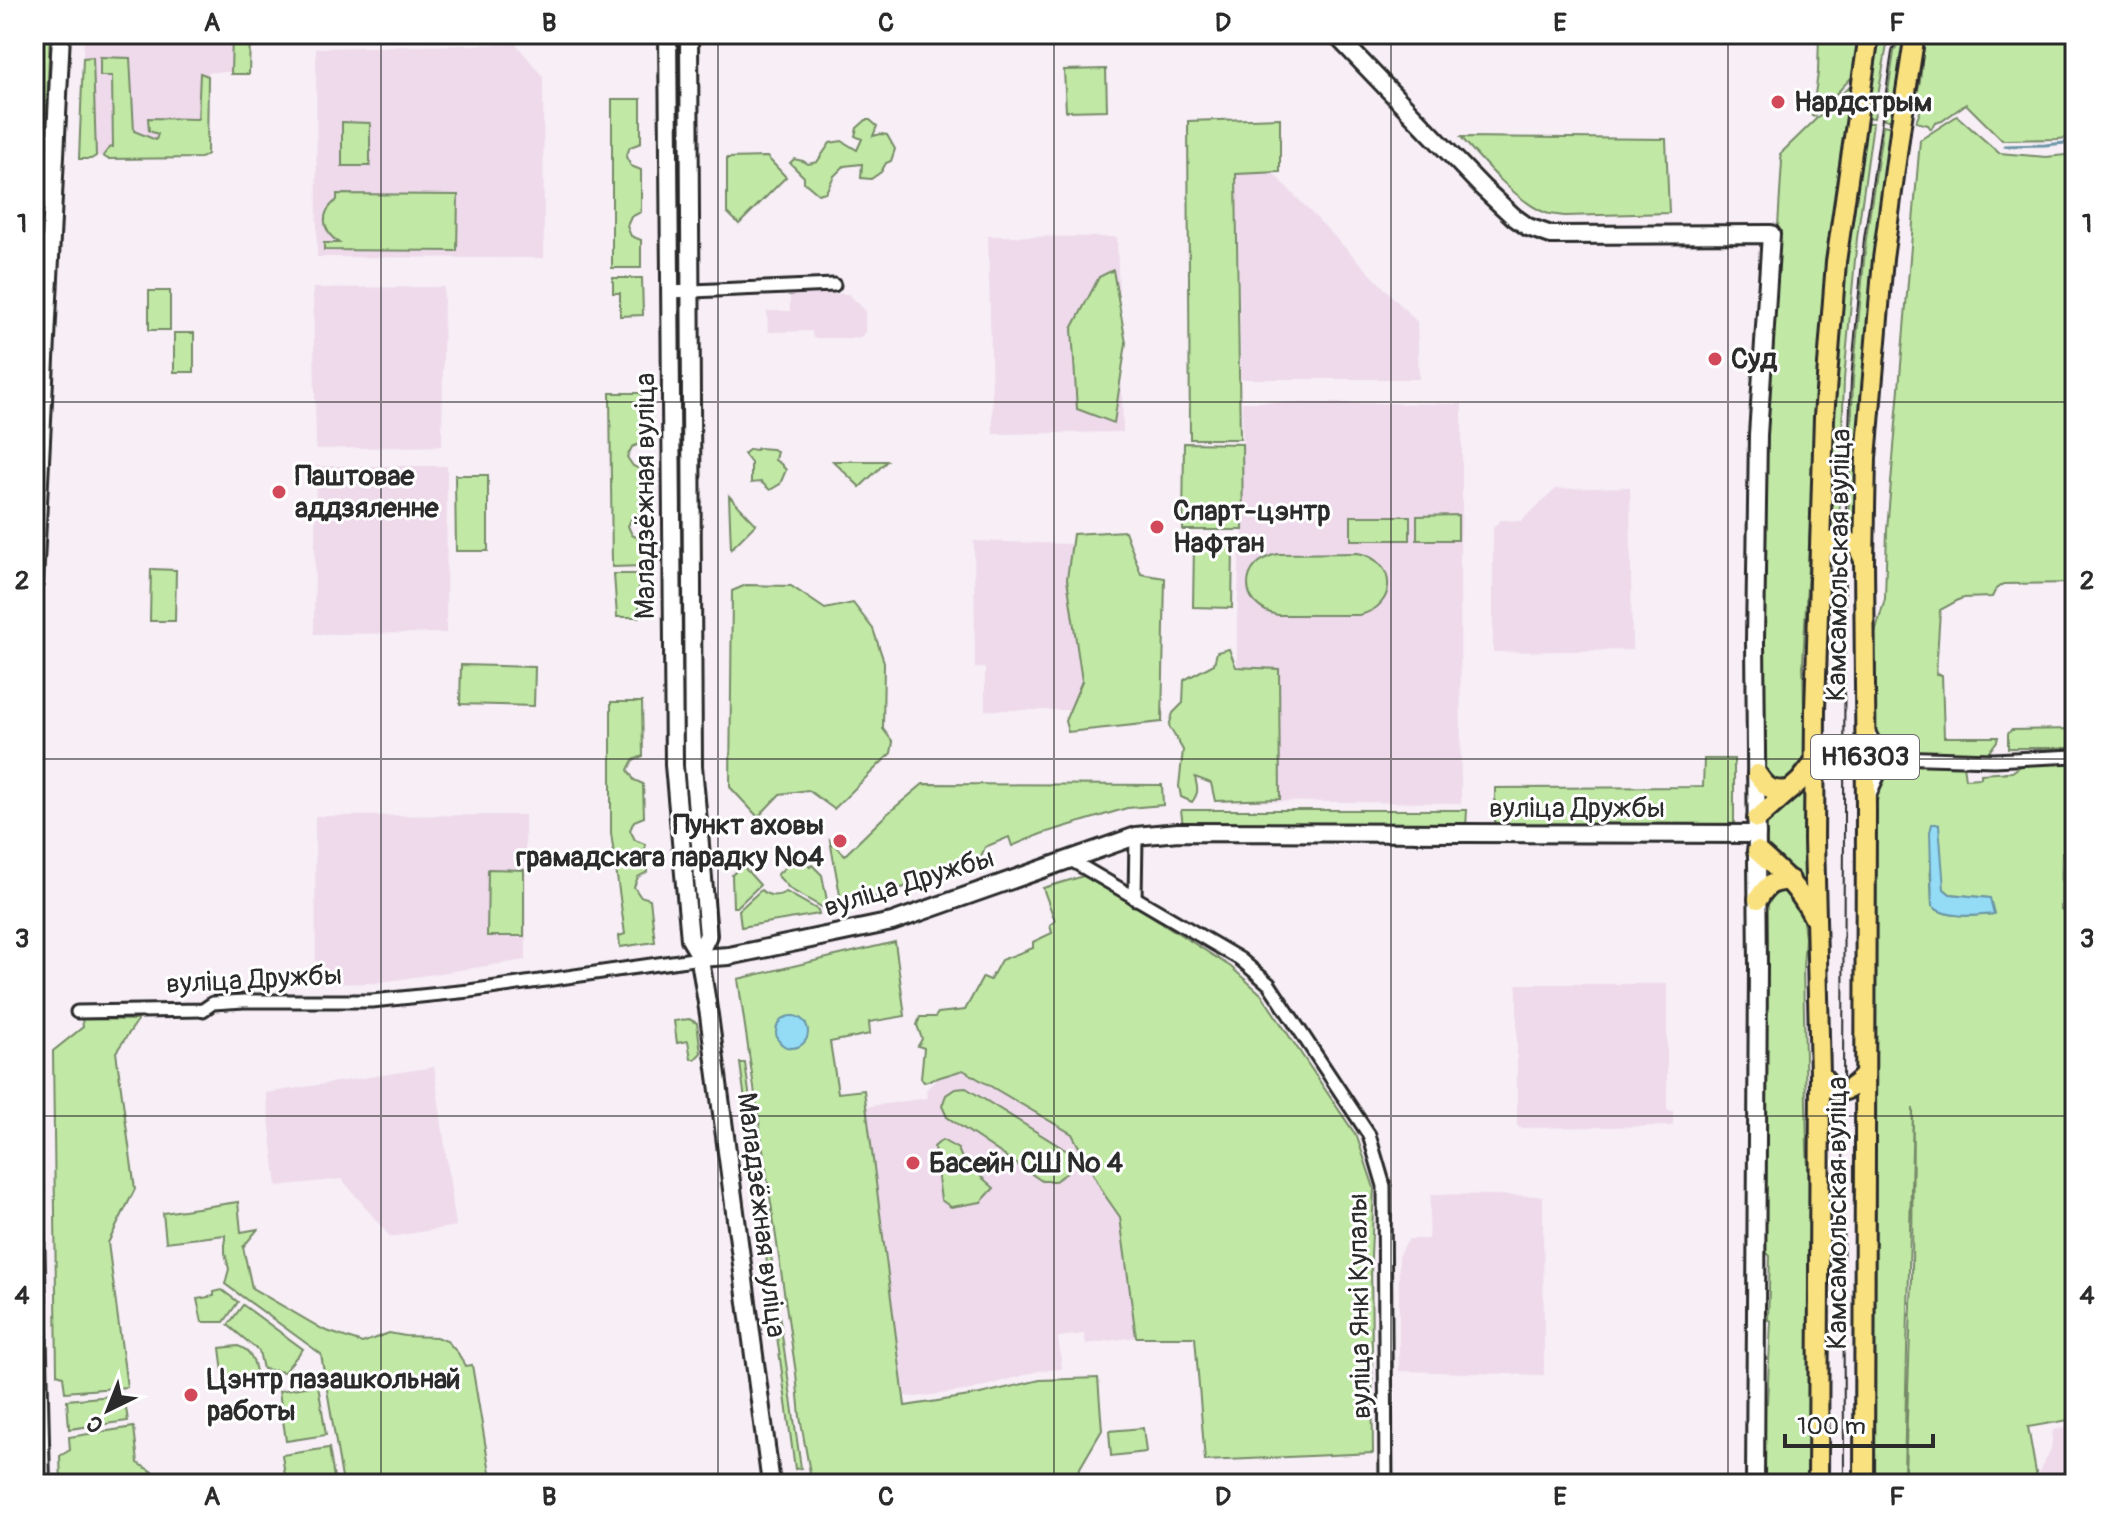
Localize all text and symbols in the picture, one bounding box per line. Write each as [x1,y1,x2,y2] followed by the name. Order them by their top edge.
[204,7,221,39] text: A
[542,7,556,39] text: B
[878,7,894,39] text: C
[1215,7,1231,39] text: D
[1553,7,1567,39] text: E
[1889,7,1905,39] text: F
[1794,85,1932,120] place label: Нардстрым
[1769,93,1787,111] marker: Нардстрым
[17,208,27,240] text: 1
[2082,208,2092,240] text: 1
[1731,342,1778,377] place label: Суд
[1706,350,1724,368] marker: Суд
[628,373,663,619] street label: Маладзёжная вуліца
[1819,428,1859,702] street label: Камсамольская вуліца
[295,459,440,526] place label: Паштовае аддзяленне
[270,483,288,501] marker: Паштовае аддзяленне
[1173,494,1331,561] place label: Спарт-цэнтр Нафтан
[1148,518,1166,536] marker: Спарт-цэнтр Нафтан
[15,565,29,597] text: 2
[2080,565,2094,597] text: 2
[1811,735,1919,779] road number: Н16303
[1489,791,1665,826] street label: вуліца Дружбы
[516,808,825,875] place label: Пункт аховы грамадскага парадку №4
[831,832,849,850] marker: Пункт аховы грамадскага парадку №4
[820,841,998,925] street label: вуліца Дружбы
[15,923,29,955] text: 3
[2080,923,2094,955] text: 3
[165,958,343,1002] street label: вуліца Дружбы
[1820,1077,1855,1349] street label: Камсамольская вуліца
[729,1091,793,1339] street label: Маладзёжная вуліца
[929,1146,1124,1181] place label: Басейн СШ № 4
[904,1154,922,1172] marker: Басейн СШ № 4
[1341,1193,1379,1419] street label: вуліца Янкі Купалы
[14,1280,30,1312] text: 4
[2079,1280,2095,1312] text: 4
[207,1362,460,1429] place label: Цэнтр пазашкольнай работы
[68,1370,148,1450] north arrow
[182,1386,200,1404] marker: Цэнтр пазашкольнай работы
[1785,1398,1933,1448] scale bar
[80,1409,110,1439] text: С
[1797,1412,1866,1441] text: 100 m
[204,1481,221,1513] text: A
[542,1481,556,1513] text: B
[878,1481,894,1513] text: C
[1215,1481,1231,1513] text: D
[1553,1481,1567,1513] text: E
[1889,1481,1905,1513] text: F

